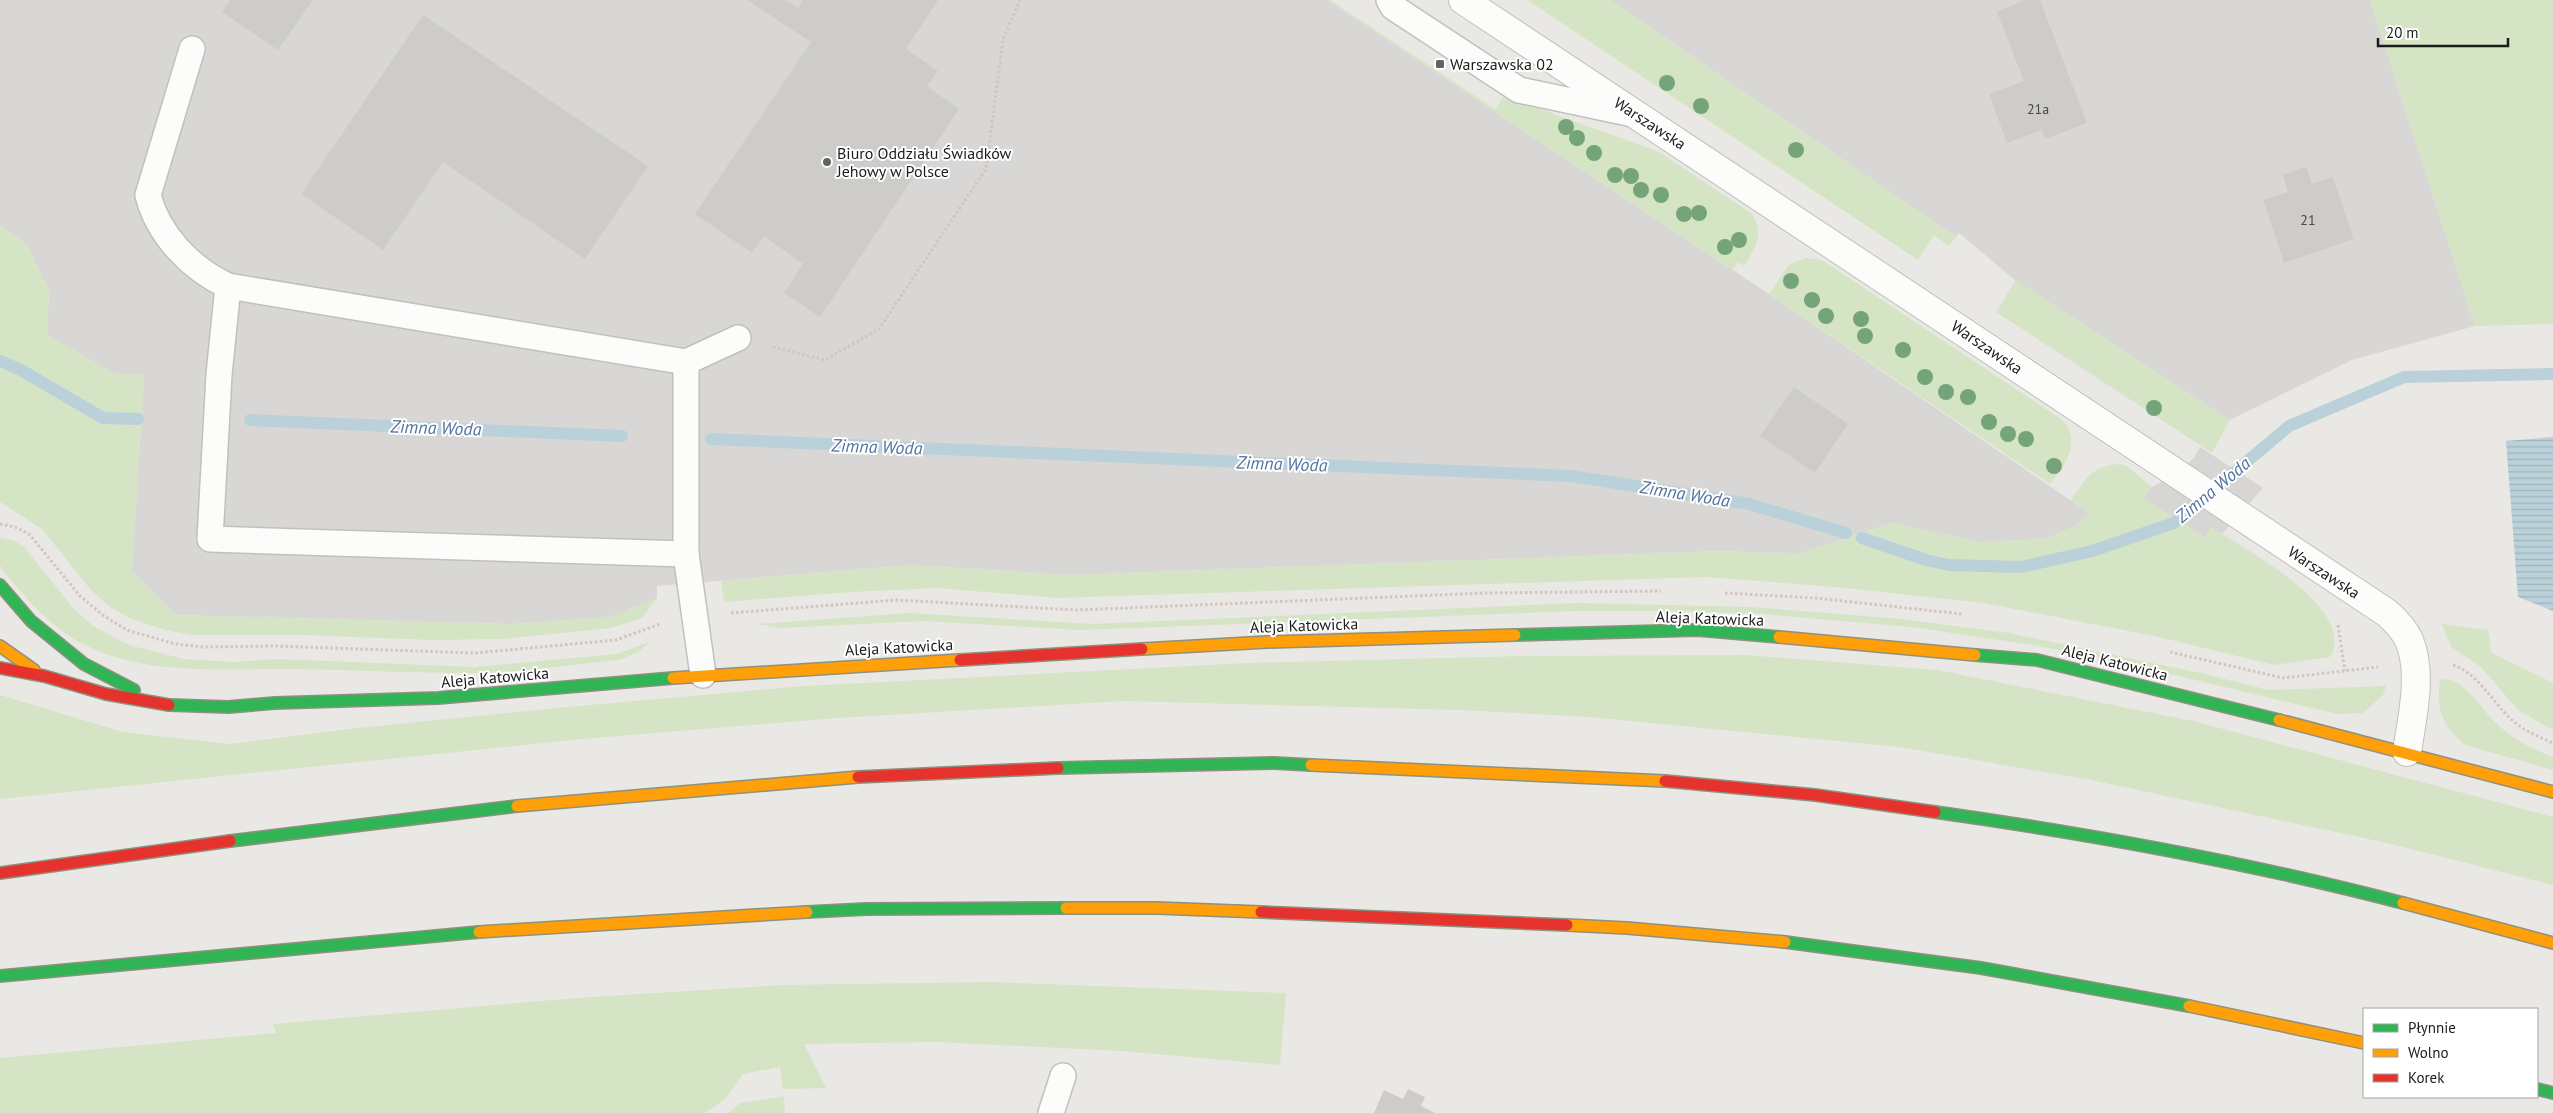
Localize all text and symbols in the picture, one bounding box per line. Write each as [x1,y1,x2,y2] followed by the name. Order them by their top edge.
[2378,15,2508,47] scale bar
[2386,23,2419,42] text: 20 m
[1450,54,1554,74] place label: Warszawska 02
[1434,58,1446,70] marker: Warszawska 02
[1610,92,1690,154] street label: Warszawska
[2027,100,2049,118] house number: 21a
[836,143,1012,181] place label: Biuro Oddziału Świadków Jehowy w Polsce
[821,156,833,168] marker: Biuro Oddziału Świadków Jehowy w Polsce
[2300,211,2316,229] house number: 21
[1947,316,2027,378] street label: Warszawska
[389,414,482,441] water label: Zimna Woda
[830,433,923,460] water label: Zimna Woda
[1235,450,1328,477] water label: Zimna Woda
[2170,451,2255,528] water label: Zimna Woda
[1637,475,1732,512] water label: Zimna Woda
[2284,541,2364,603] street label: Warszawska
[1655,606,1765,630] street label: Aleja Katowicka
[1249,613,1359,637] street label: Aleja Katowicka
[844,634,954,660] street label: Aleja Katowicka
[2060,639,2170,685] street label: Aleja Katowicka
[440,662,550,692] street label: Aleja Katowicka
[2363,1008,2538,1098] legend
[2408,1018,2456,1037] text: Płynnie
[2408,1043,2448,1062] text: Wolno
[2408,1068,2445,1087] text: Korek

